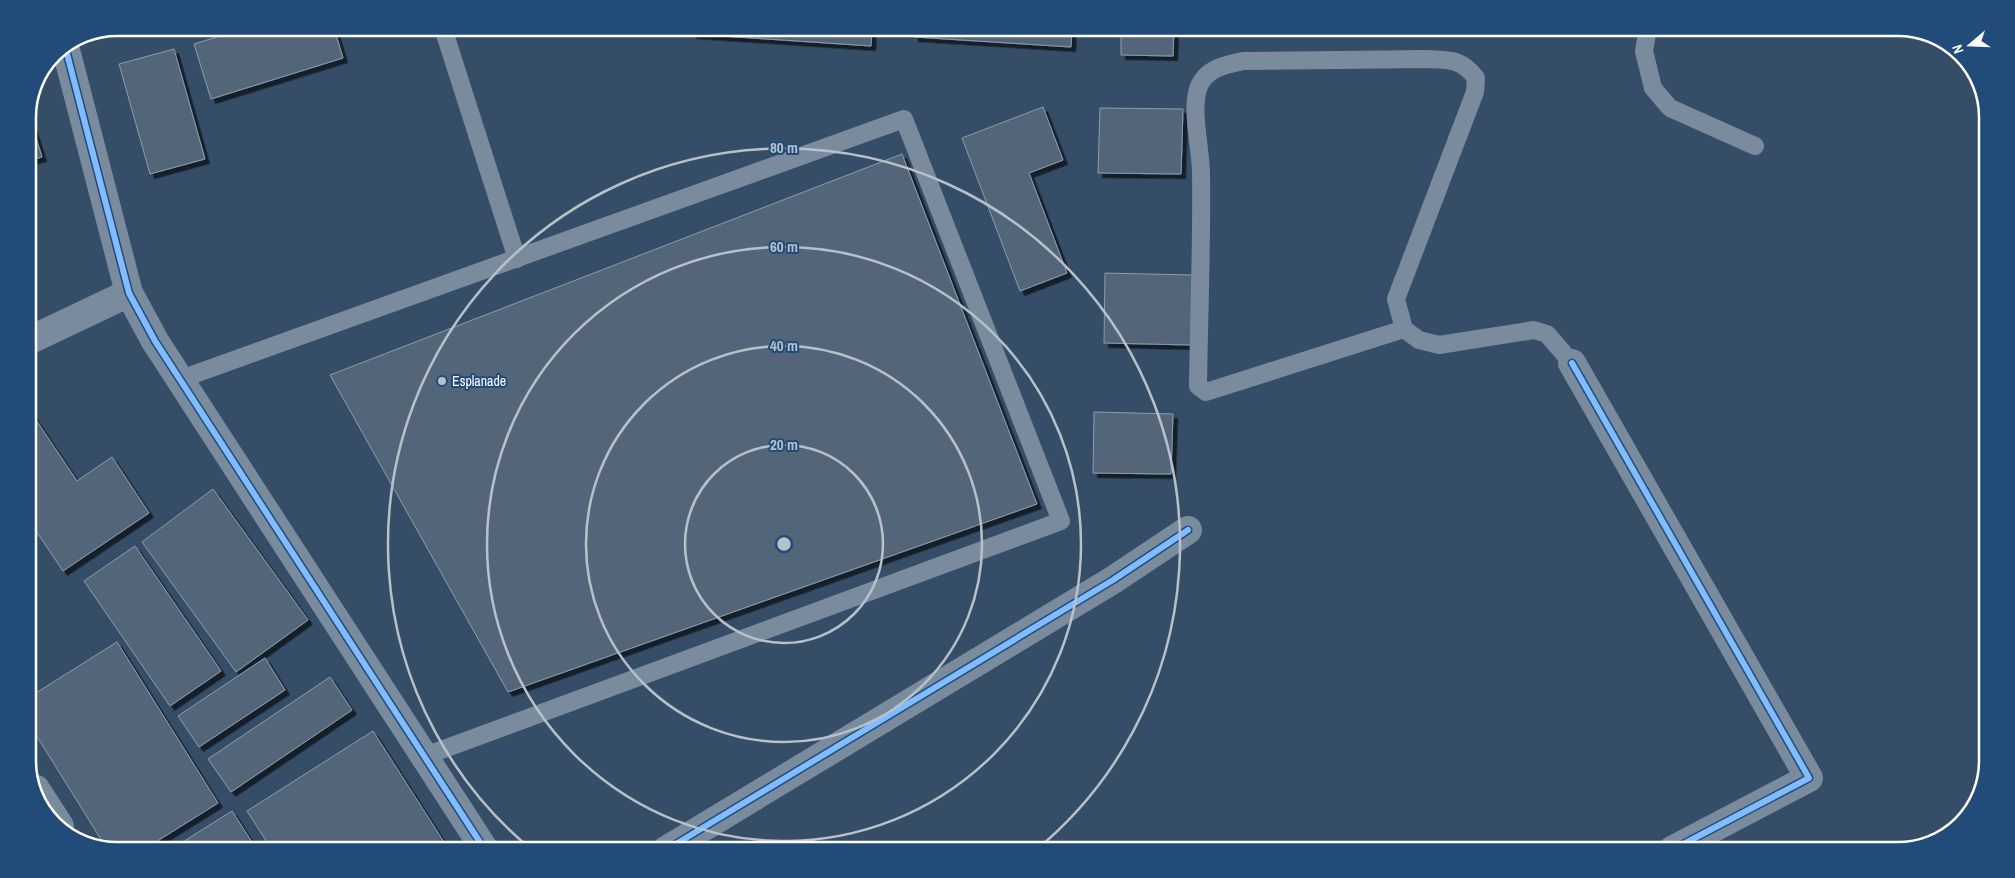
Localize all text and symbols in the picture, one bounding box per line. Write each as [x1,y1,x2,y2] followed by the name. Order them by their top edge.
[1945,20,1995,70] north arrow
[1948,42,1968,56] text: N
[770,137,798,158] text: 80 m
[770,236,798,257] text: 60 m
[770,335,798,356] text: 40 m
[452,372,506,390] place label: Esplanade
[436,375,448,387] marker: Esplanade
[770,434,798,455] text: 20 m
[775,535,793,553] centre of rings

